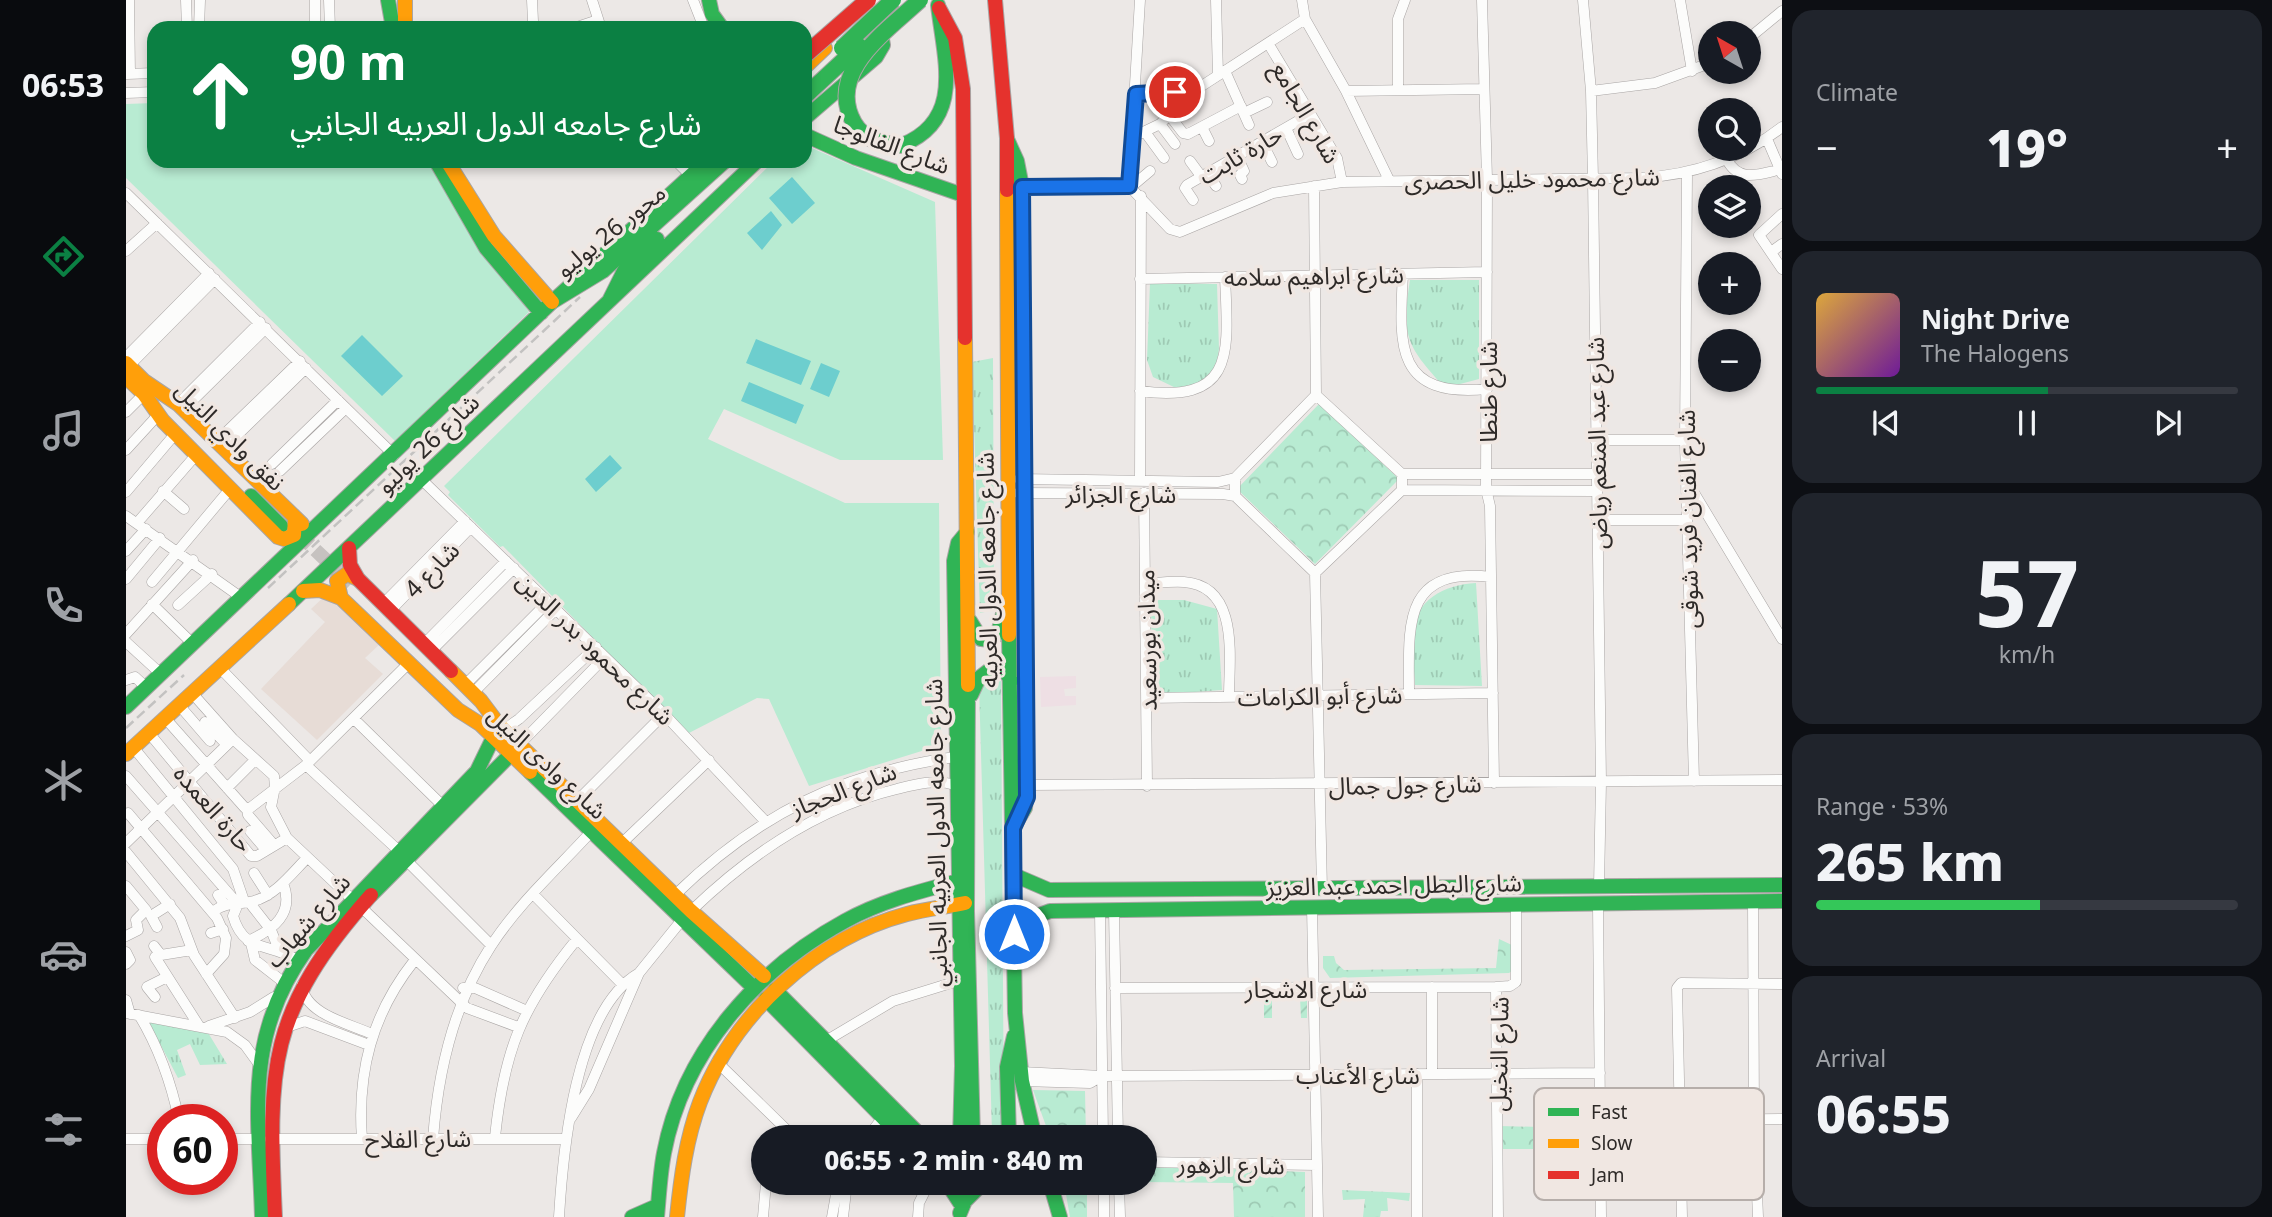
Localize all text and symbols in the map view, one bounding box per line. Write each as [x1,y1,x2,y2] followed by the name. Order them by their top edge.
[1698,21,1760,84] north arrow
[1698,21,1761,392] map controls
[290,28,407,94] text: 90 m
[175,49,266,140] icon: ahead
[1263,55,1349,170] street label: شارع الجامع
[1145,62,1205,122] pin
[22,63,104,106] text: 06:53
[1156,73,1194,111] icon: arrive
[1816,76,1898,108] text: Climate
[1698,98,1761,161] button: search
[290,101,702,144] text: شارع جامعه الدول العربيه الجانبي
[828,107,955,183] street label: شارع الفالوجا
[1986,111,2068,182] text: 19°
[1192,117,1288,191] street label: حارة ثابت
[1816,121,1838,173] text: −
[2216,121,2238,173] text: +
[1404,159,1660,199] street label: شارع محمود خليل الحصرى
[548,175,672,285] street label: محور 26 يوليو
[1698,175,1761,238] button: layers
[39,232,88,281] icon: directions
[1698,252,1761,315] button: +
[1224,257,1404,295] street label: شارع ابراهيم سلامه
[1921,301,2070,337] text: Night Drive
[1698,329,1761,392] button: −
[1578,337,1616,549] street label: شارع عبد المنعم رياض
[1921,337,2069,369] text: The Halogens
[1471,341,1506,443] street label: شارع طنطا
[166,373,293,500] street label: نفق وادي النيل
[368,385,487,502] street label: شارع 26 يوليو
[1867,404,1905,442] icon: previous
[2008,404,2046,442] icon: pause
[2149,404,2187,442] icon: next
[39,406,88,455] icon: music
[1669,409,1707,629] street label: شارع الفنان فريد شوقى
[967,452,1007,688] street label: شارع جامعه الدول العربيه
[1065,477,1176,512] street label: شارع الجزائر
[1975,530,2079,654] text: 57
[396,534,467,606] street label: شارع 4
[509,564,682,733] street label: شارع محمود بدر الدين
[1128,569,1164,711] street label: ميدان بورسعيد
[39,581,88,630] icon: phone
[1999,638,2055,670] text: km/h
[1237,677,1403,715] street label: شارع أبو الكرامات
[916,678,958,988] street label: شارع جامعه الدول العربيه الجانبي
[480,698,615,827] street label: شارع وادى النيل
[784,754,902,827] street label: شارع الحجاز
[39,756,88,805] icon: climate
[167,757,261,859] street label: حارة العمده
[1328,766,1482,804] street label: شارع جول جمال
[1816,790,1948,822] text: Range · 53%
[1816,825,2004,896] text: 265 km
[1265,865,1522,905] street label: شارع البطل احمد عبد العزيز
[257,866,359,975] street label: شارع شهاب
[977,897,1051,971] position arrow
[39,930,88,979] icon: car
[1244,972,1367,1007] street label: شارع الاشجار
[1480,996,1518,1112] street label: شارع النخيل
[1816,1042,1886,1074] text: Arrival
[1296,1058,1420,1093] street label: شارع الأعناب
[1816,1077,1951,1148] text: 06:55
[1534,1088,1764,1200] legend
[1591,1099,1628,1125] text: Fast
[147,1104,238,1195] speed limit sign: 60
[39,1105,88,1154] icon: filters
[364,1121,472,1157] street label: شارع الفلاح
[1591,1130,1632,1156] text: Slow
[824,1142,1084,1178] text: 06:55 · 2 min · 840 m
[1176,1147,1285,1183] street label: شارع الزهور
[1589,1162,1625,1188] text: Jam

